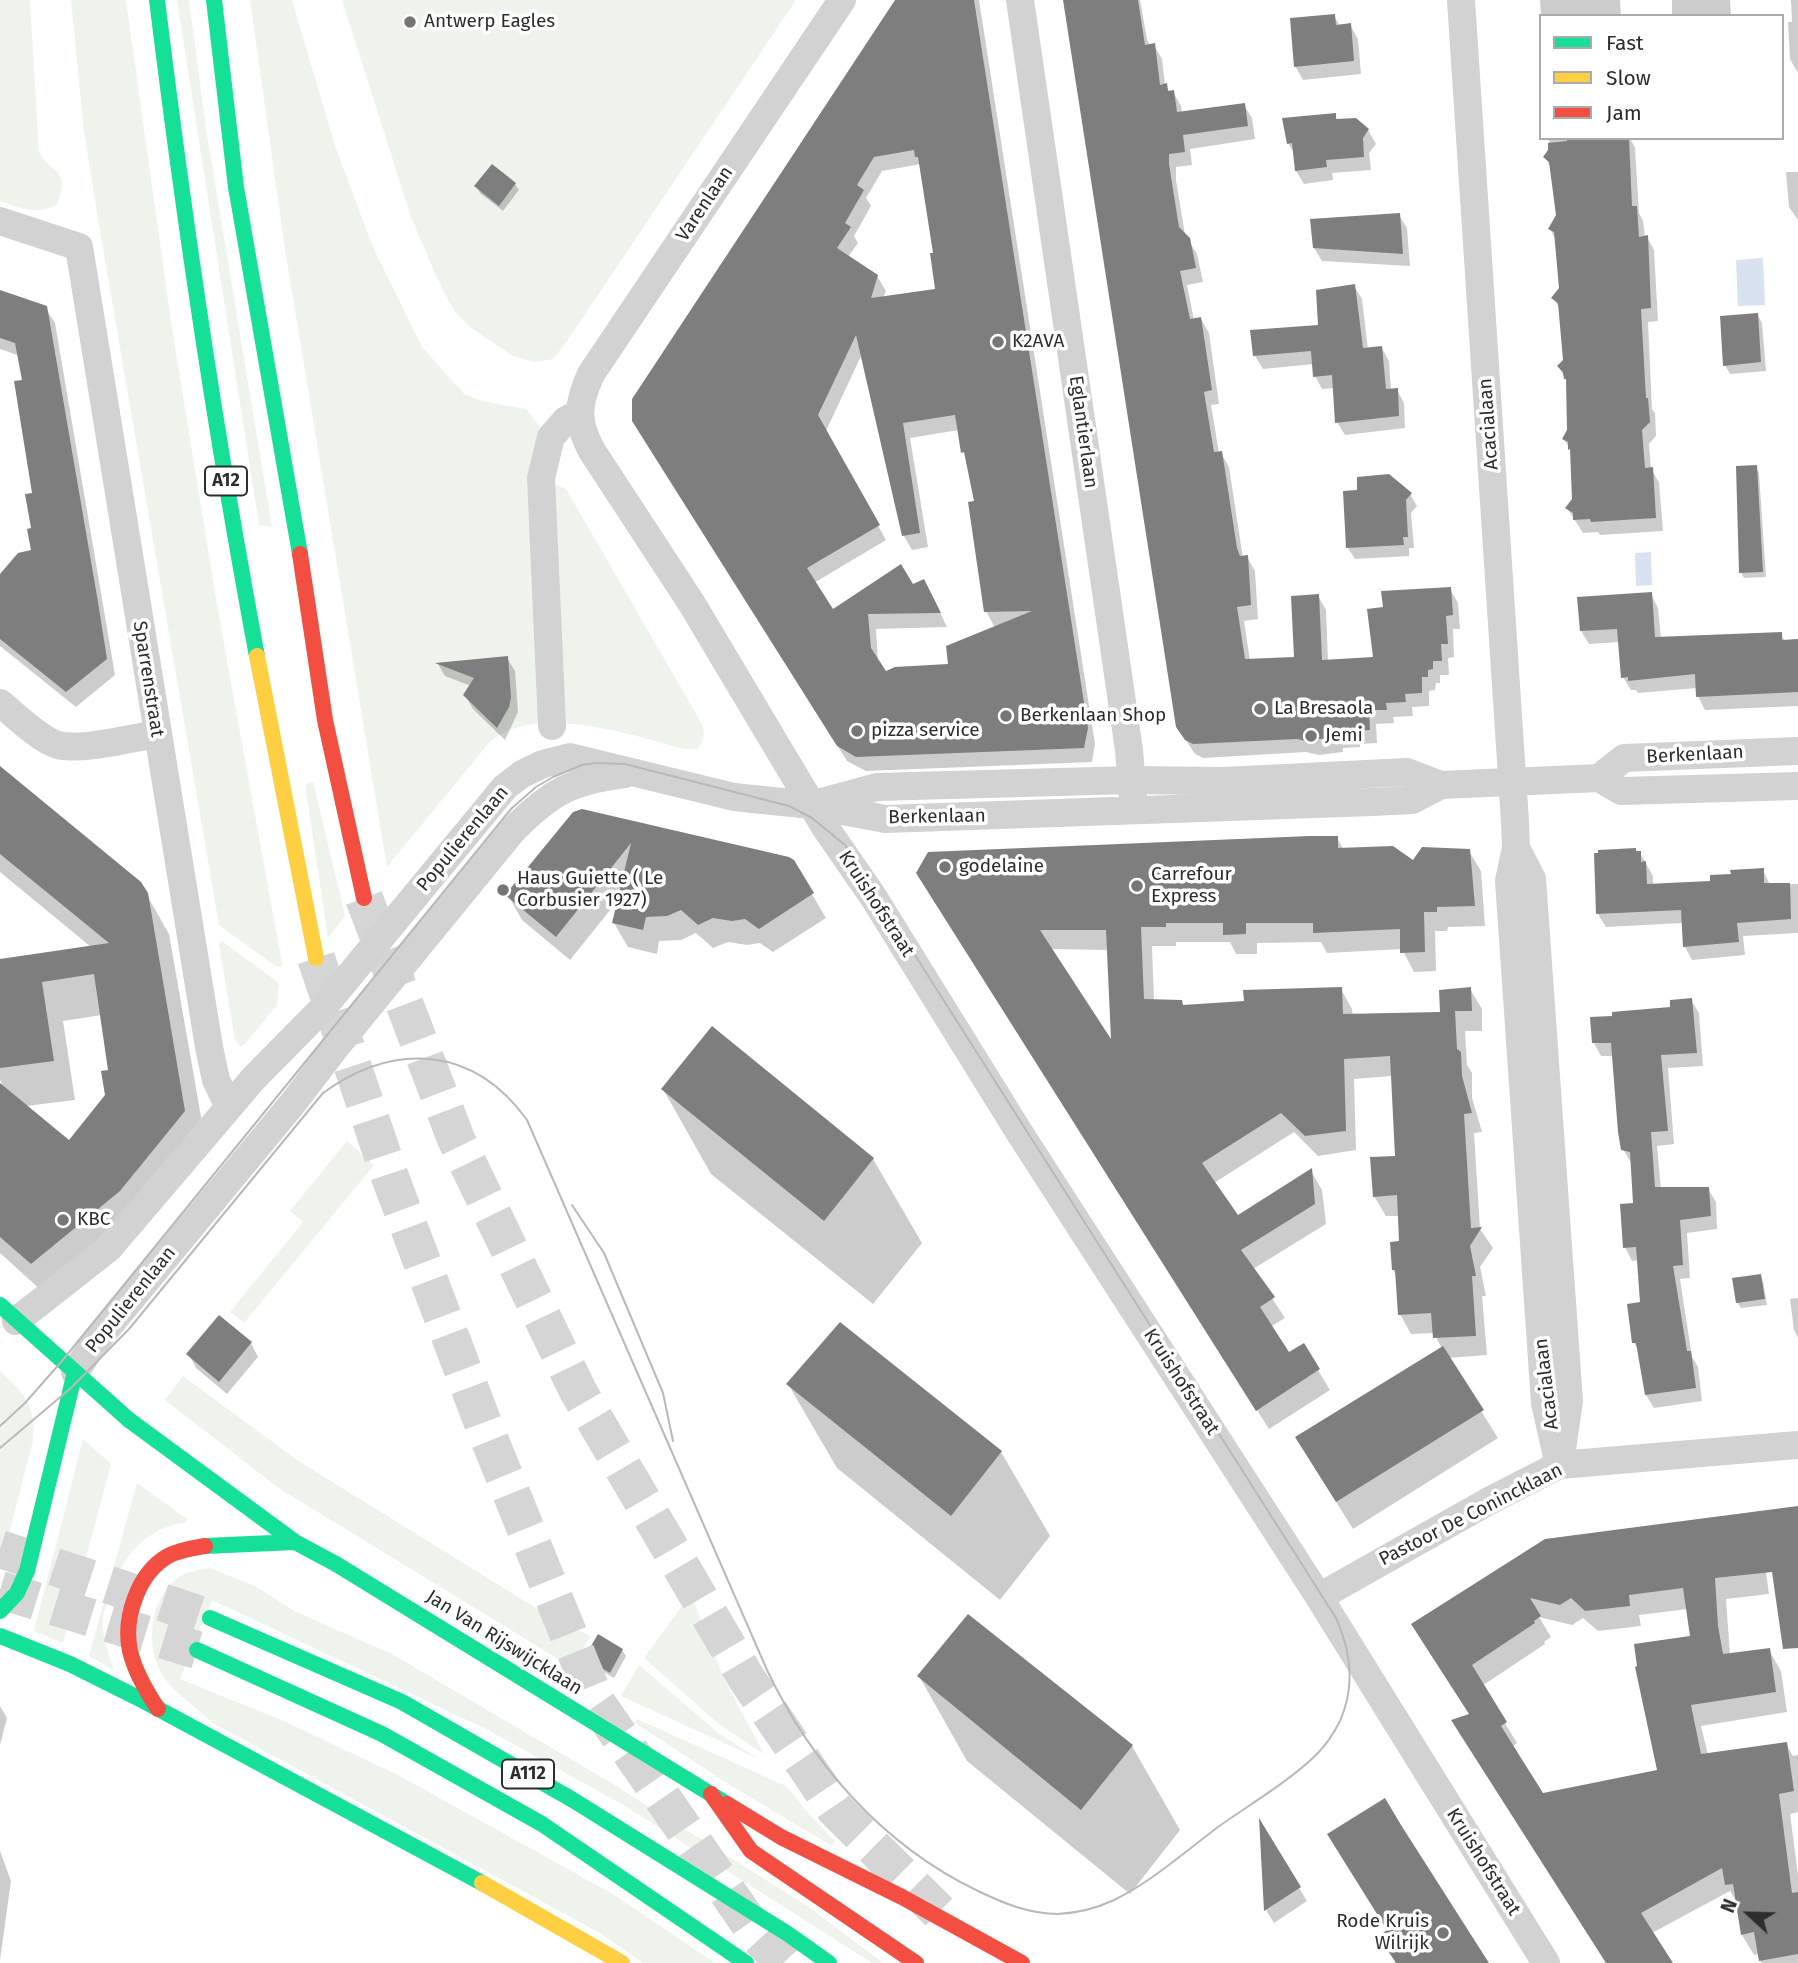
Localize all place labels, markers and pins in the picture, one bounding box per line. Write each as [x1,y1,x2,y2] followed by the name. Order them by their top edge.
[424,11,555,33] place label: Antwerp Eagles
[402,14,418,30] marker: Antwerp Eagles
[1012,331,1064,353] place label: K2AVA
[990,334,1006,350] marker: K2AVA
[1274,698,1373,720] place label: La Bresaola
[1252,701,1268,717] marker: La Bresaola
[1020,705,1166,727] place label: Berkenlaan Shop
[998,708,1014,724] marker: Berkenlaan Shop
[871,720,980,742] place label: pizza service
[849,723,865,739] marker: pizza service
[1325,725,1363,747] place label: Jemi
[1303,728,1319,744] marker: Jemi
[959,856,1044,878] place label: godelaine
[937,859,953,875] marker: godelaine
[1151,864,1232,908] place label: Carrefour Express
[517,868,663,912] place label: Haus Guiette ( Le Corbusier 1927)
[1129,878,1145,894] marker: Carrefour Express
[495,882,511,898] marker: Haus Guiette ( Le Corbusier 1927)
[77,1209,110,1231] place label: KBC
[55,1212,71,1228] marker: KBC
[1336,1911,1429,1955] place label: Rode Kruis Wilrijk
[1435,1925,1451,1941] marker: Rode Kruis Wilrijk

